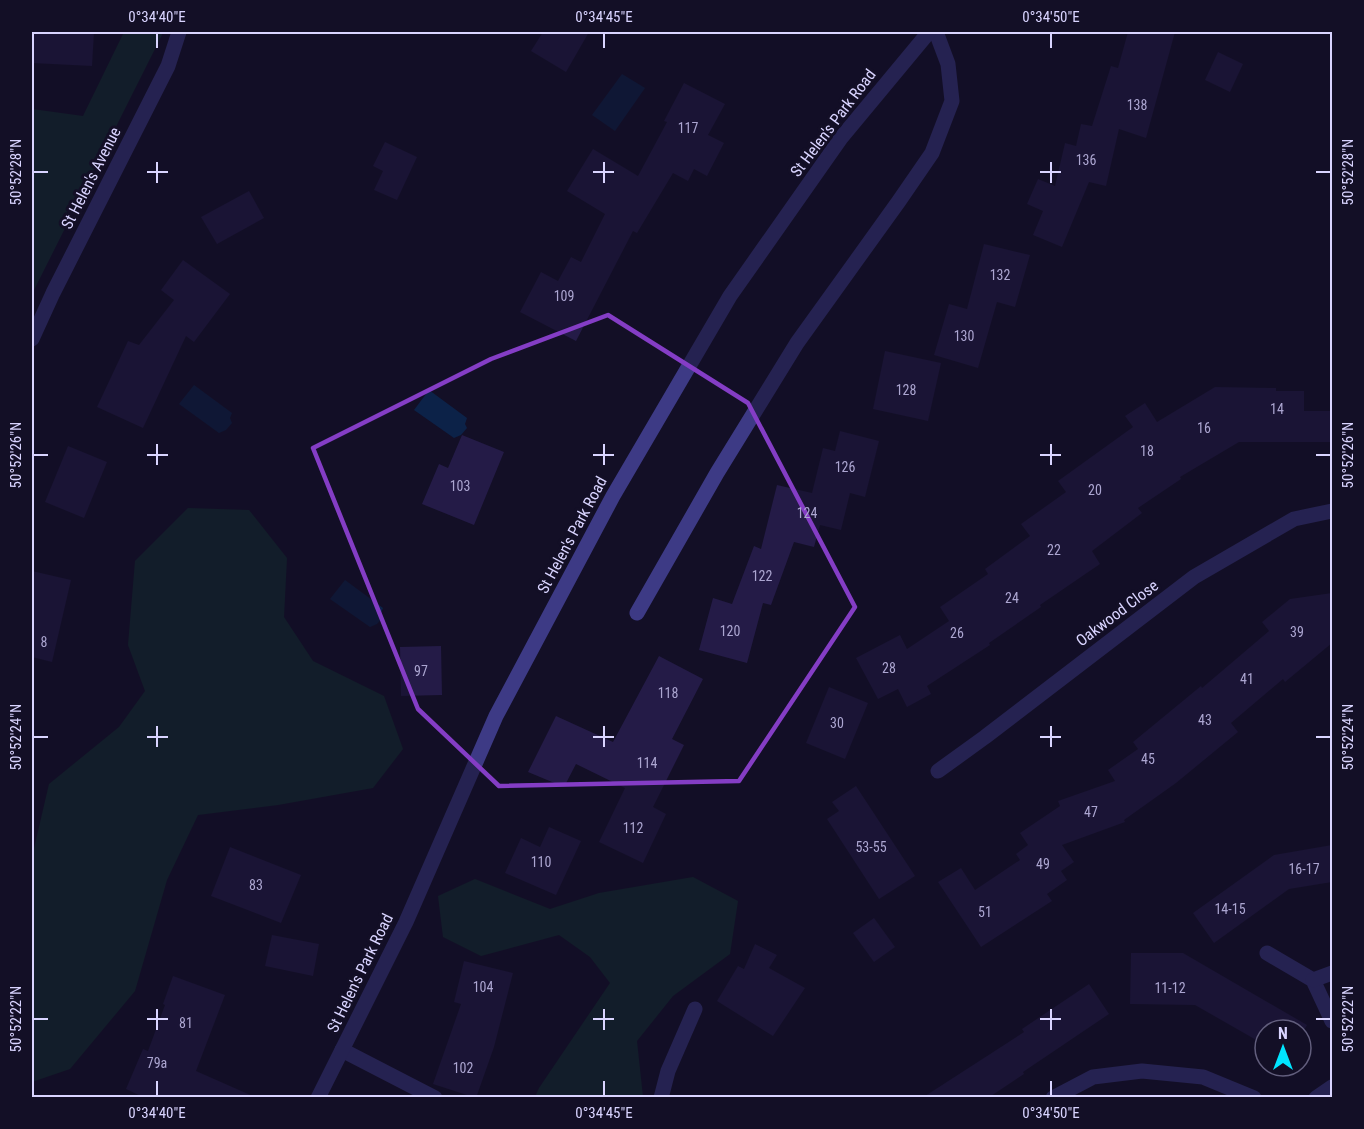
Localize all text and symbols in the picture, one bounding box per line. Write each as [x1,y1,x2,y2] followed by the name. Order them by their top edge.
[128,8,186,26] text: 0°34'40"E
[575,8,633,26] text: 0°34'45"E
[1022,8,1080,26] text: 0°34'50"E
[786,65,880,181] street label: St Helen's Park Road
[1127,97,1147,113] house number: 138
[678,120,698,136] house number: 117
[57,124,125,232] street label: St Helen's Avenue
[7,139,25,205] text: 50°52'28"N
[1339,139,1357,205] text: 50°52'28"N
[1076,152,1096,168] house number: 136
[990,267,1010,283] house number: 132
[554,288,574,304] house number: 109
[954,328,974,344] house number: 130
[896,382,916,398] house number: 128
[1270,401,1284,417] house number: 14
[1197,420,1211,436] house number: 16
[7,422,25,488] text: 50°52'26"N
[1339,422,1357,488] text: 50°52'26"N
[1140,443,1154,459] house number: 18
[835,459,855,475] house number: 126
[533,473,611,597] street label: St Helen's Park Road
[450,478,470,494] house number: 103
[1088,482,1102,498] house number: 20
[797,505,817,521] house number: 124
[1047,542,1061,558] house number: 22
[752,568,772,584] house number: 122
[1072,576,1162,650] street label: Oakwood Close
[1005,590,1019,606] house number: 24
[720,623,740,639] house number: 120
[1290,624,1304,640] house number: 39
[950,625,964,641] house number: 26
[41,634,48,650] house number: 8
[882,660,896,676] house number: 28
[414,663,428,679] house number: 97
[1240,671,1254,687] house number: 41
[658,685,678,701] house number: 118
[7,704,25,770] text: 50°52'24"N
[1339,704,1357,770] text: 50°52'24"N
[1198,712,1212,728] house number: 43
[830,715,844,731] house number: 30
[1141,751,1155,767] house number: 45
[637,755,657,771] house number: 114
[1084,804,1098,820] house number: 47
[623,820,643,836] house number: 112
[855,839,887,855] house number: 53-55
[531,854,551,870] house number: 110
[1036,856,1050,872] house number: 49
[1288,861,1320,877] house number: 16-17
[249,877,263,893] house number: 83
[1214,901,1246,917] house number: 14-15
[978,904,992,920] house number: 51
[323,911,397,1035] street label: St Helen's Park Road
[473,979,493,995] house number: 104
[1154,980,1186,996] house number: 11-12
[7,986,25,1052] text: 50°52'22"N
[1339,986,1357,1052] text: 50°52'22"N
[179,1015,193,1031] house number: 81
[1253,1018,1313,1078] north arrow
[1278,1024,1288,1043] text: N
[147,1055,167,1071] house number: 79a
[453,1060,473,1076] house number: 102
[128,1104,186,1122] text: 0°34'40"E
[575,1104,633,1122] text: 0°34'45"E
[1022,1104,1080,1122] text: 0°34'50"E

